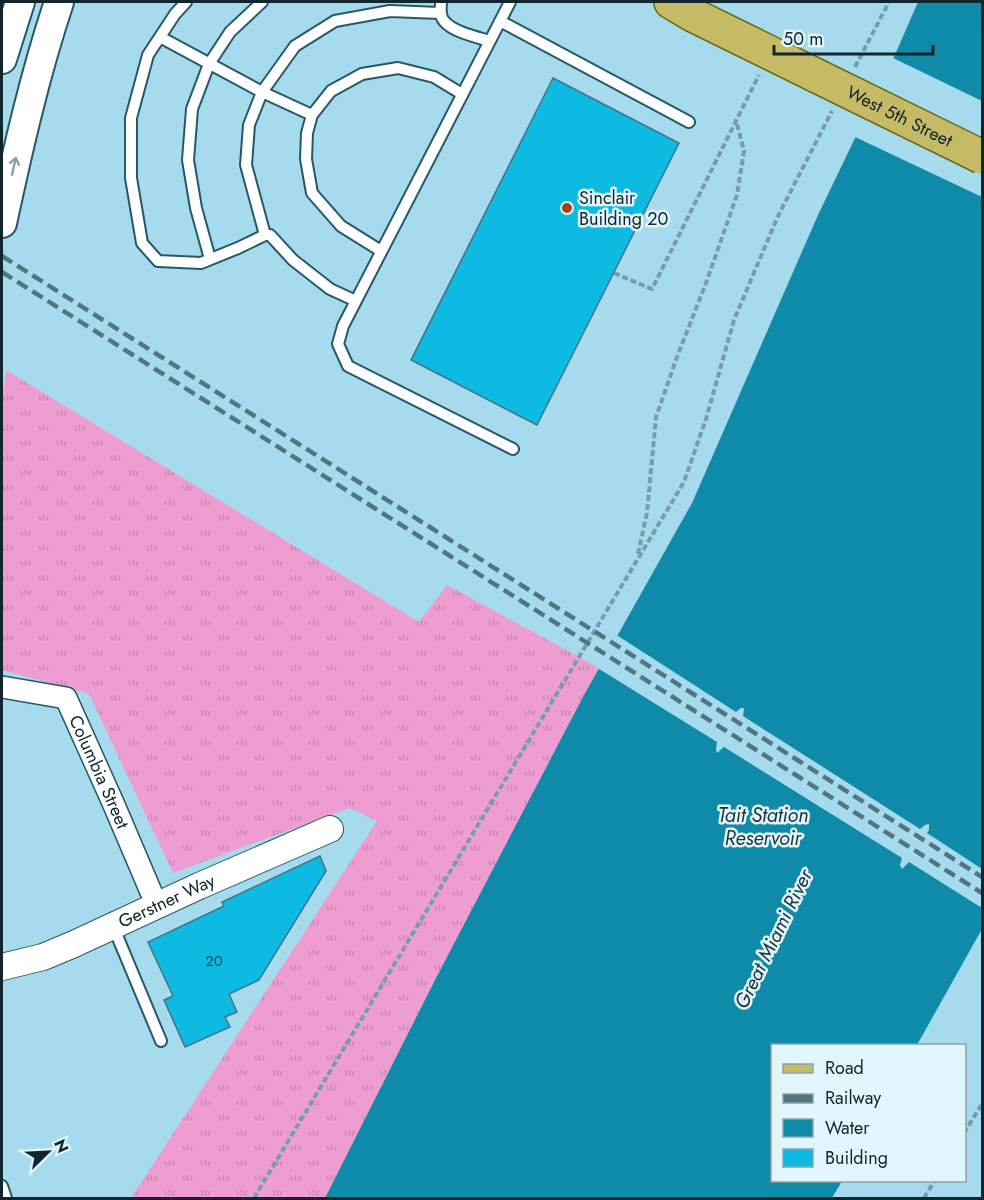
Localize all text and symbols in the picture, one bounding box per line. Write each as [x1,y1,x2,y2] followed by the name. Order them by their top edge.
[774,18,933,56] scale bar
[783,26,823,52] text: 50 m
[842,80,958,154] street label: West 5th Street
[9,157,21,176] one-way arrow
[579,185,669,232] place label: Sinclair Building 20
[560,201,574,215] marker: Sinclair Building 20
[62,711,136,833] street label: Columbia Street
[718,801,808,853] water label: Tait Station Reservoir
[727,863,820,1014] water label: Great Miami River
[114,868,219,935] street label: Gerstner Way
[205,950,223,972] house number: 20
[771,1044,966,1182] legend
[825,1055,864,1081] text: Road
[825,1085,881,1111] text: Railway
[825,1115,870,1141] text: Water
[18,1122,78,1182] north arrow
[48,1136,74,1157] text: N
[825,1145,888,1171] text: Building

